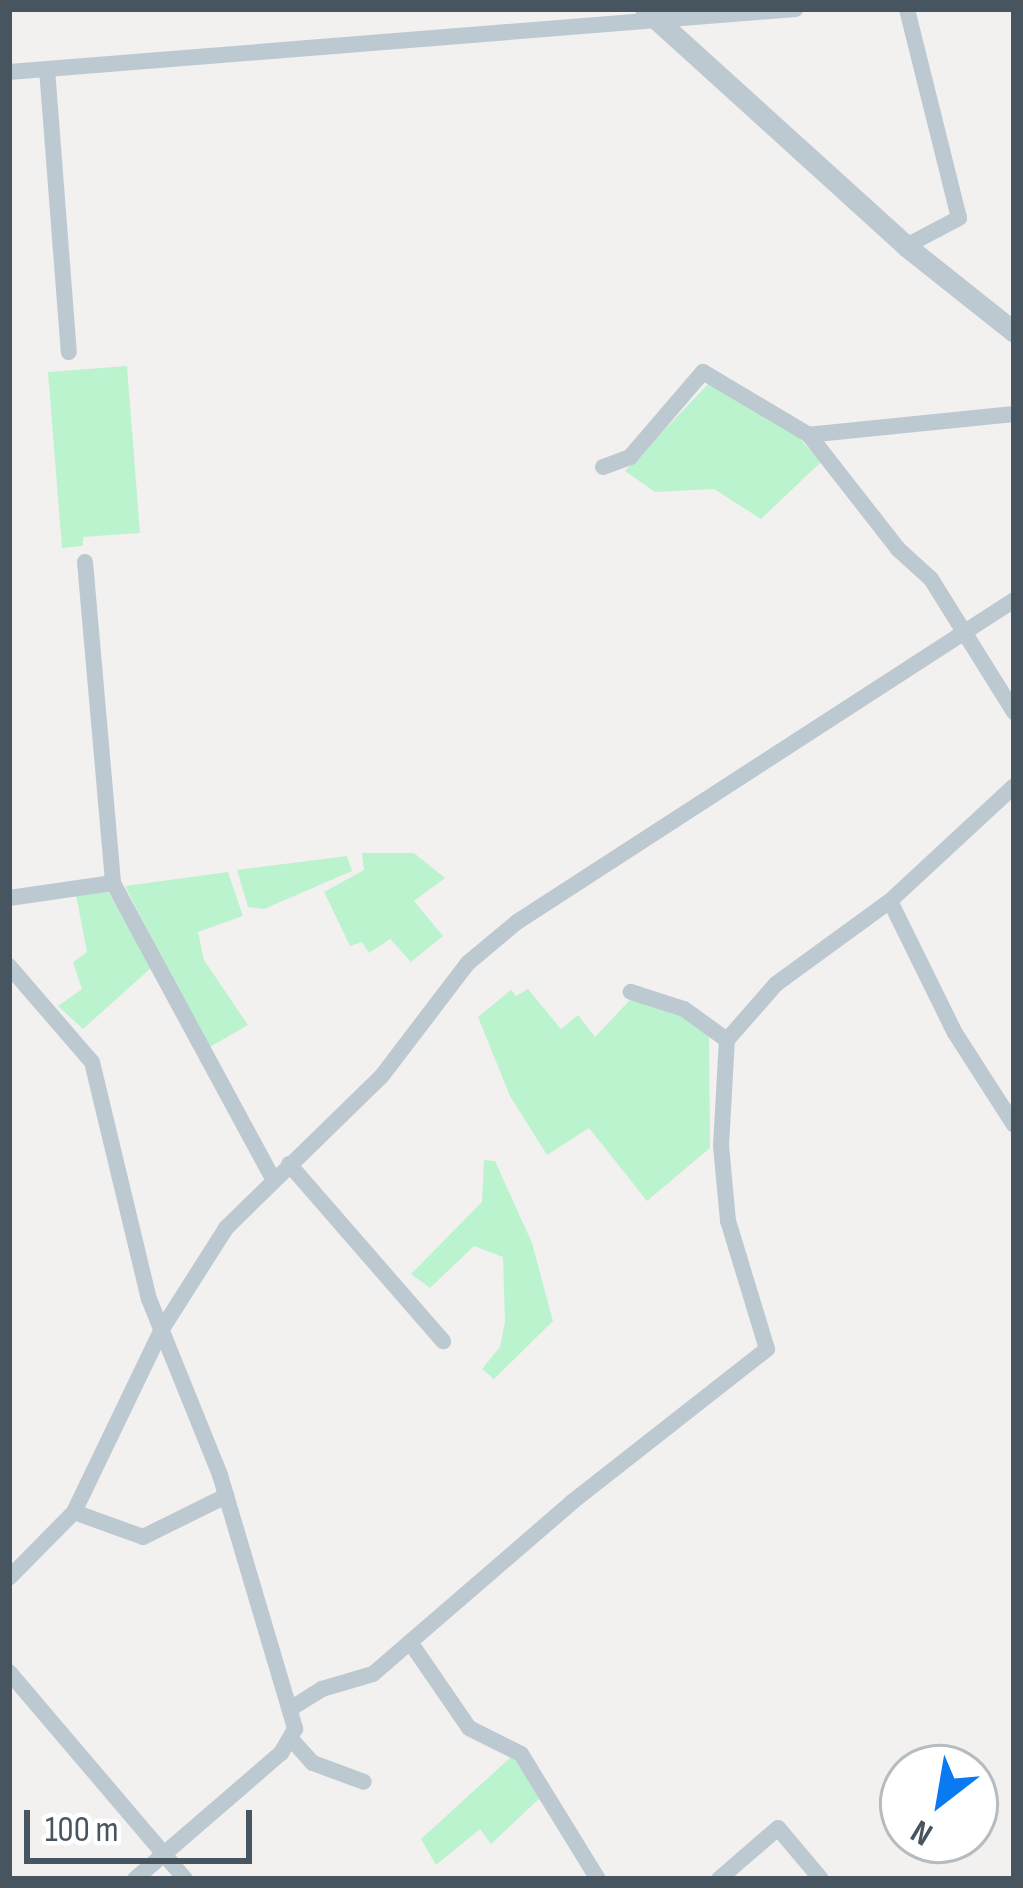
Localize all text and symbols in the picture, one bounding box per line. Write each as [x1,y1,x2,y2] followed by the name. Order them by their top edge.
[879,1744,999,1864] north arrow
[30,1786,258,1860] scale bar
[45,1809,119,1852] text: 100 m
[904,1811,940,1854] text: N

